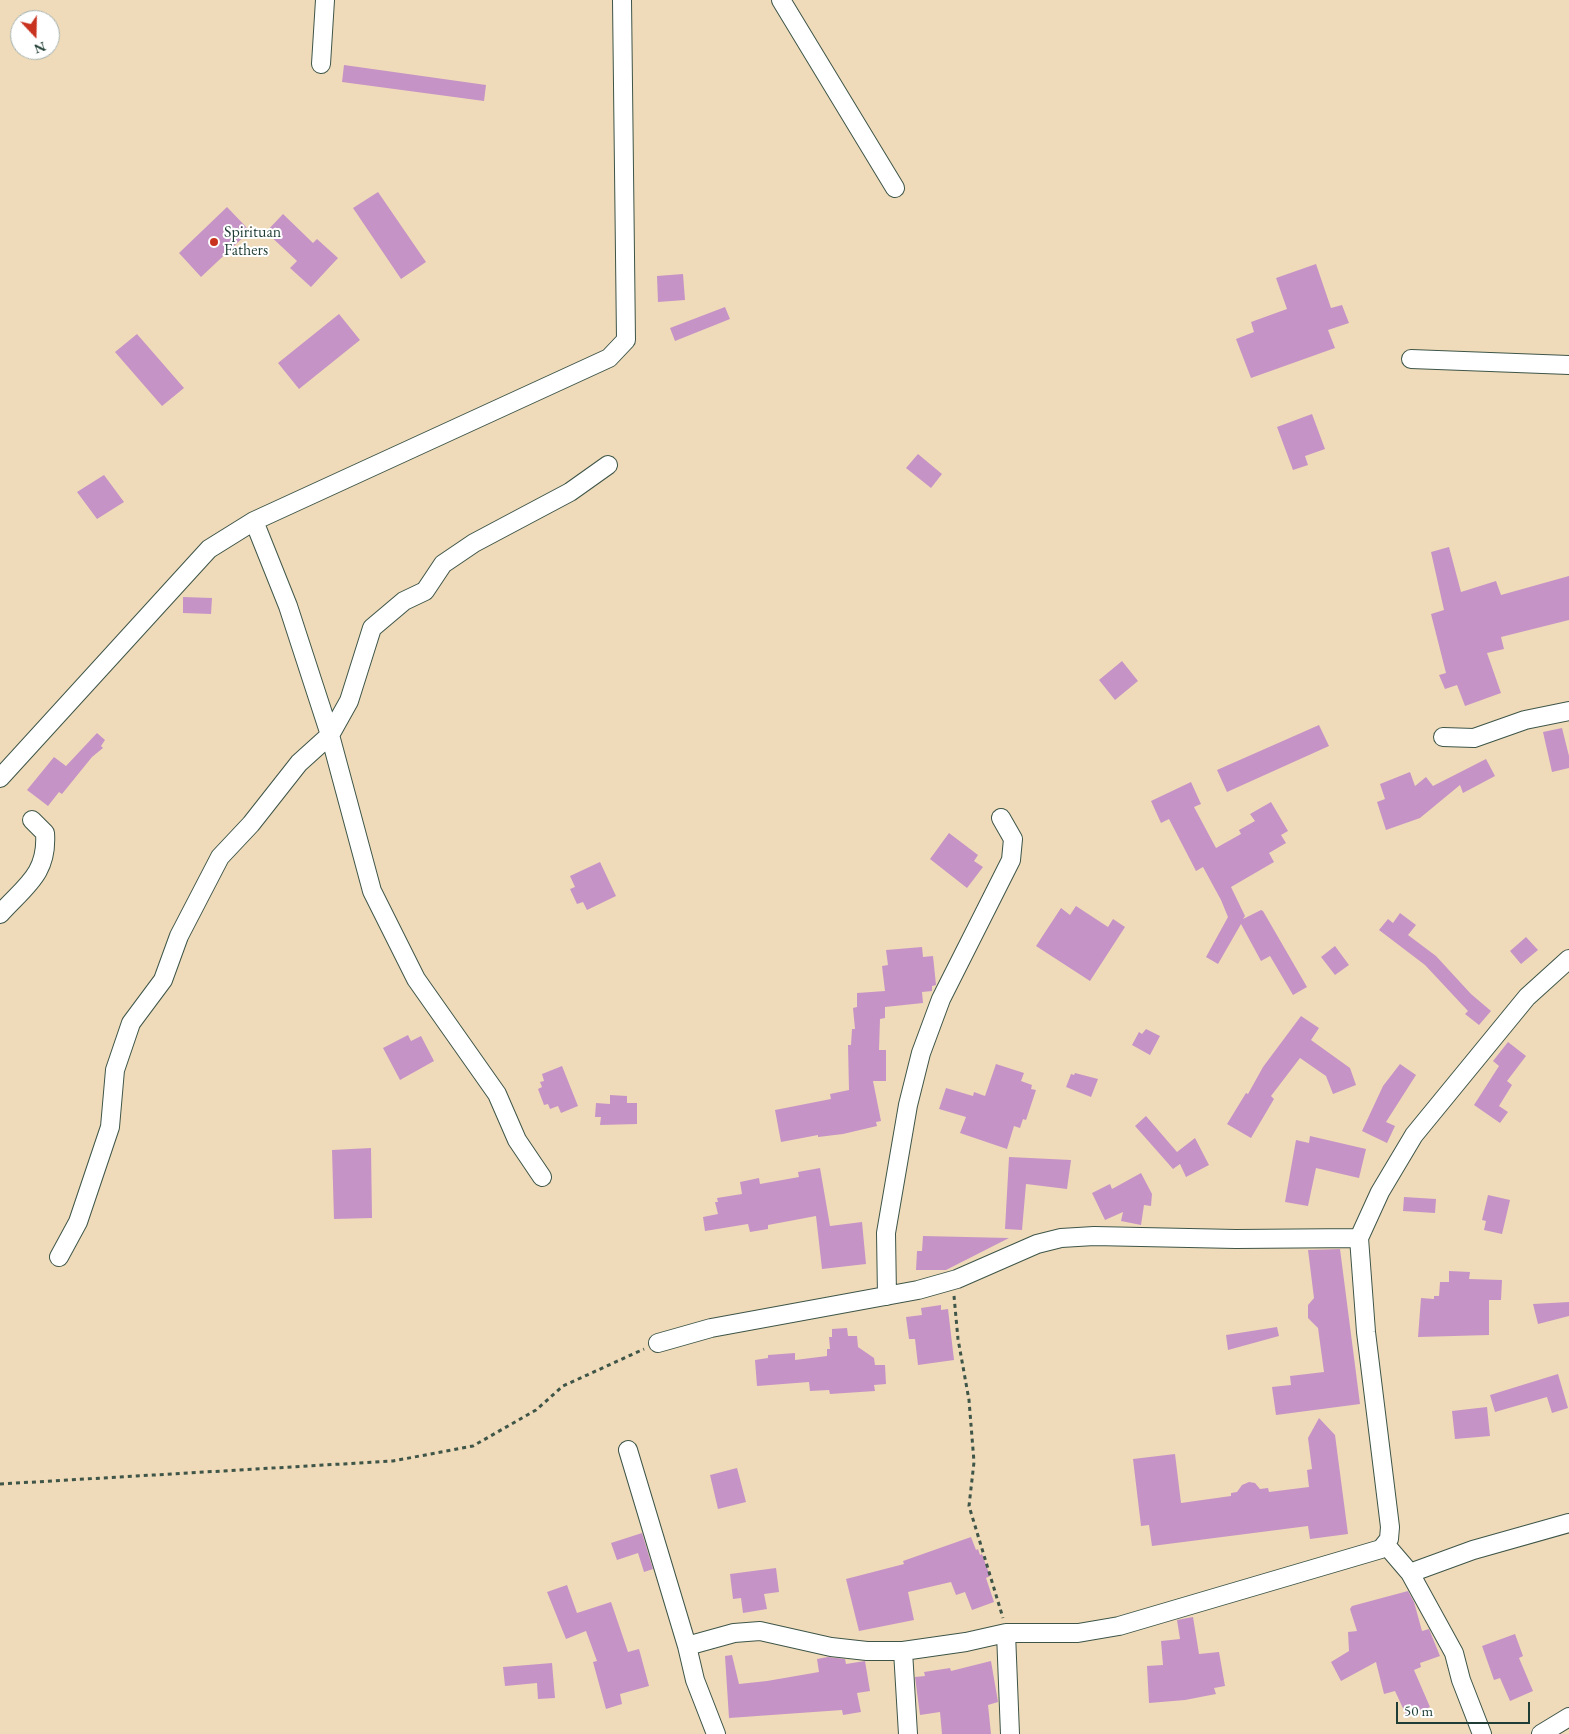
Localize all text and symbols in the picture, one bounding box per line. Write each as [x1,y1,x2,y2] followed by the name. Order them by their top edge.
[10,10,60,60] north arrow
[32,38,49,58] text: N
[224,223,281,261] place label: Spirituan Fathers
[208,236,220,248] marker: Spirituan Fathers
[1399,1692,1533,1724] scale bar
[1404,1701,1433,1720] text: 50 m

